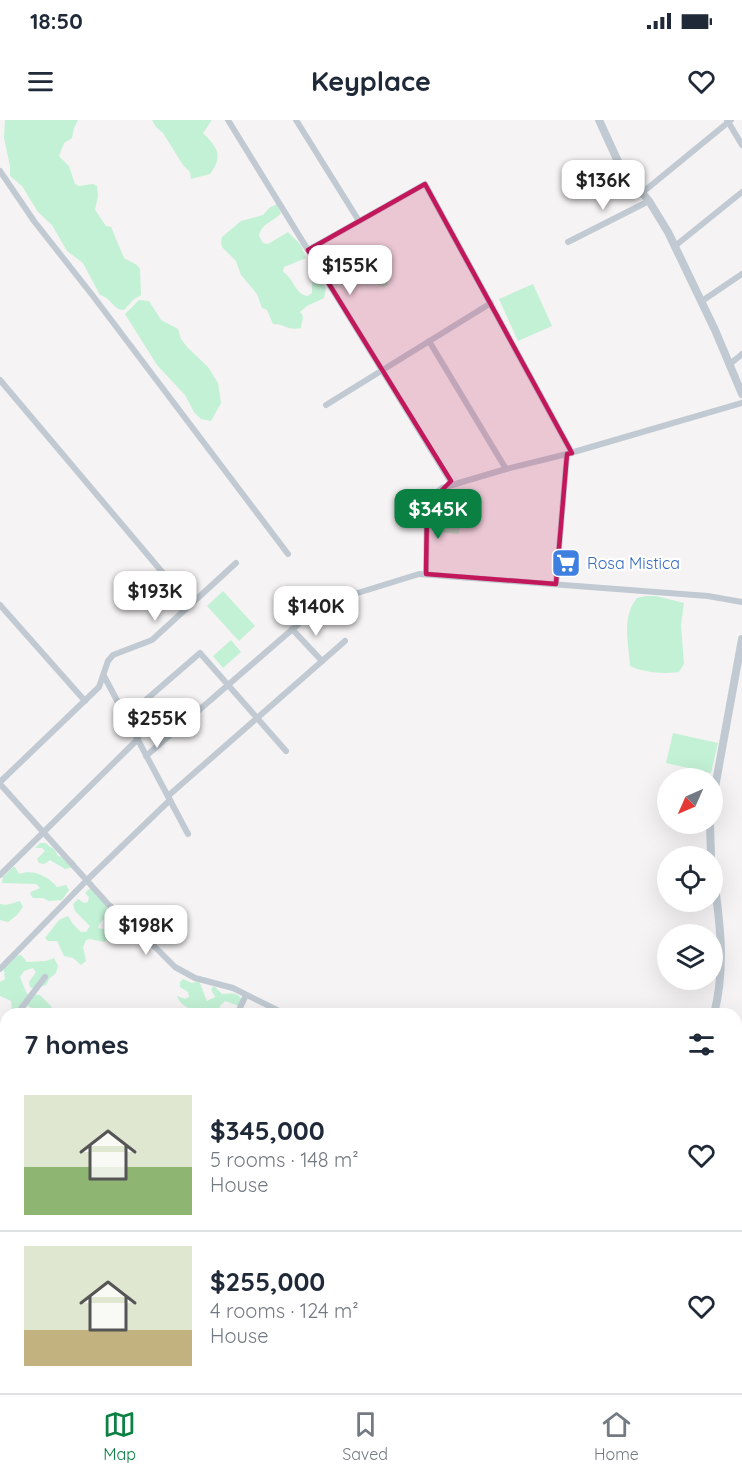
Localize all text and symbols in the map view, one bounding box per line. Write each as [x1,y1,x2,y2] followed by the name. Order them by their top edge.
[30,7,83,35] text: 18:50
[311,64,431,98] text: Keyplace
[24,65,57,98] icon: menu
[685,65,718,98] icon: heart
[561,160,645,211] pin: $136K
[576,167,630,192] text: $136K
[308,245,392,296] pin: $155K
[322,252,378,277] text: $155K
[396,489,480,540] pin: $345K
[408,496,468,521] text: $345K
[550,547,582,579] supermarket icon: Rosa Mistica
[587,553,680,573] place label: Rosa Mistica
[113,571,197,622] pin: $193K
[128,578,182,603] text: $193K
[274,586,358,637] pin: $140K
[288,593,344,618] text: $140K
[115,698,199,749] pin: $255K
[127,705,187,730] text: $255K
[657,768,723,834] north arrow
[657,768,723,990] map controls
[657,846,723,912] button: locate
[104,905,188,956] pin: $198K
[118,912,174,937] text: $198K
[657,924,723,990] button: layers
[24,1028,129,1061] text: 7 homes
[685,1028,718,1061] icon: filters
[210,1114,325,1147] text: $345,000
[72,1119,144,1191] icon: home
[685,1139,718,1172] icon: heart
[210,1147,359,1172] text: 5 rooms · 148 m²
[210,1172,269,1197] text: House
[210,1265,325,1298] text: $255,000
[72,1270,144,1342] icon: home
[685,1290,718,1323] icon: heart
[210,1298,359,1323] text: 4 rooms · 124 m²
[210,1323,269,1348] text: House
[103,1408,136,1464] tab: Map
[342,1408,388,1464] tab: Saved
[594,1408,639,1464] tab: Home

